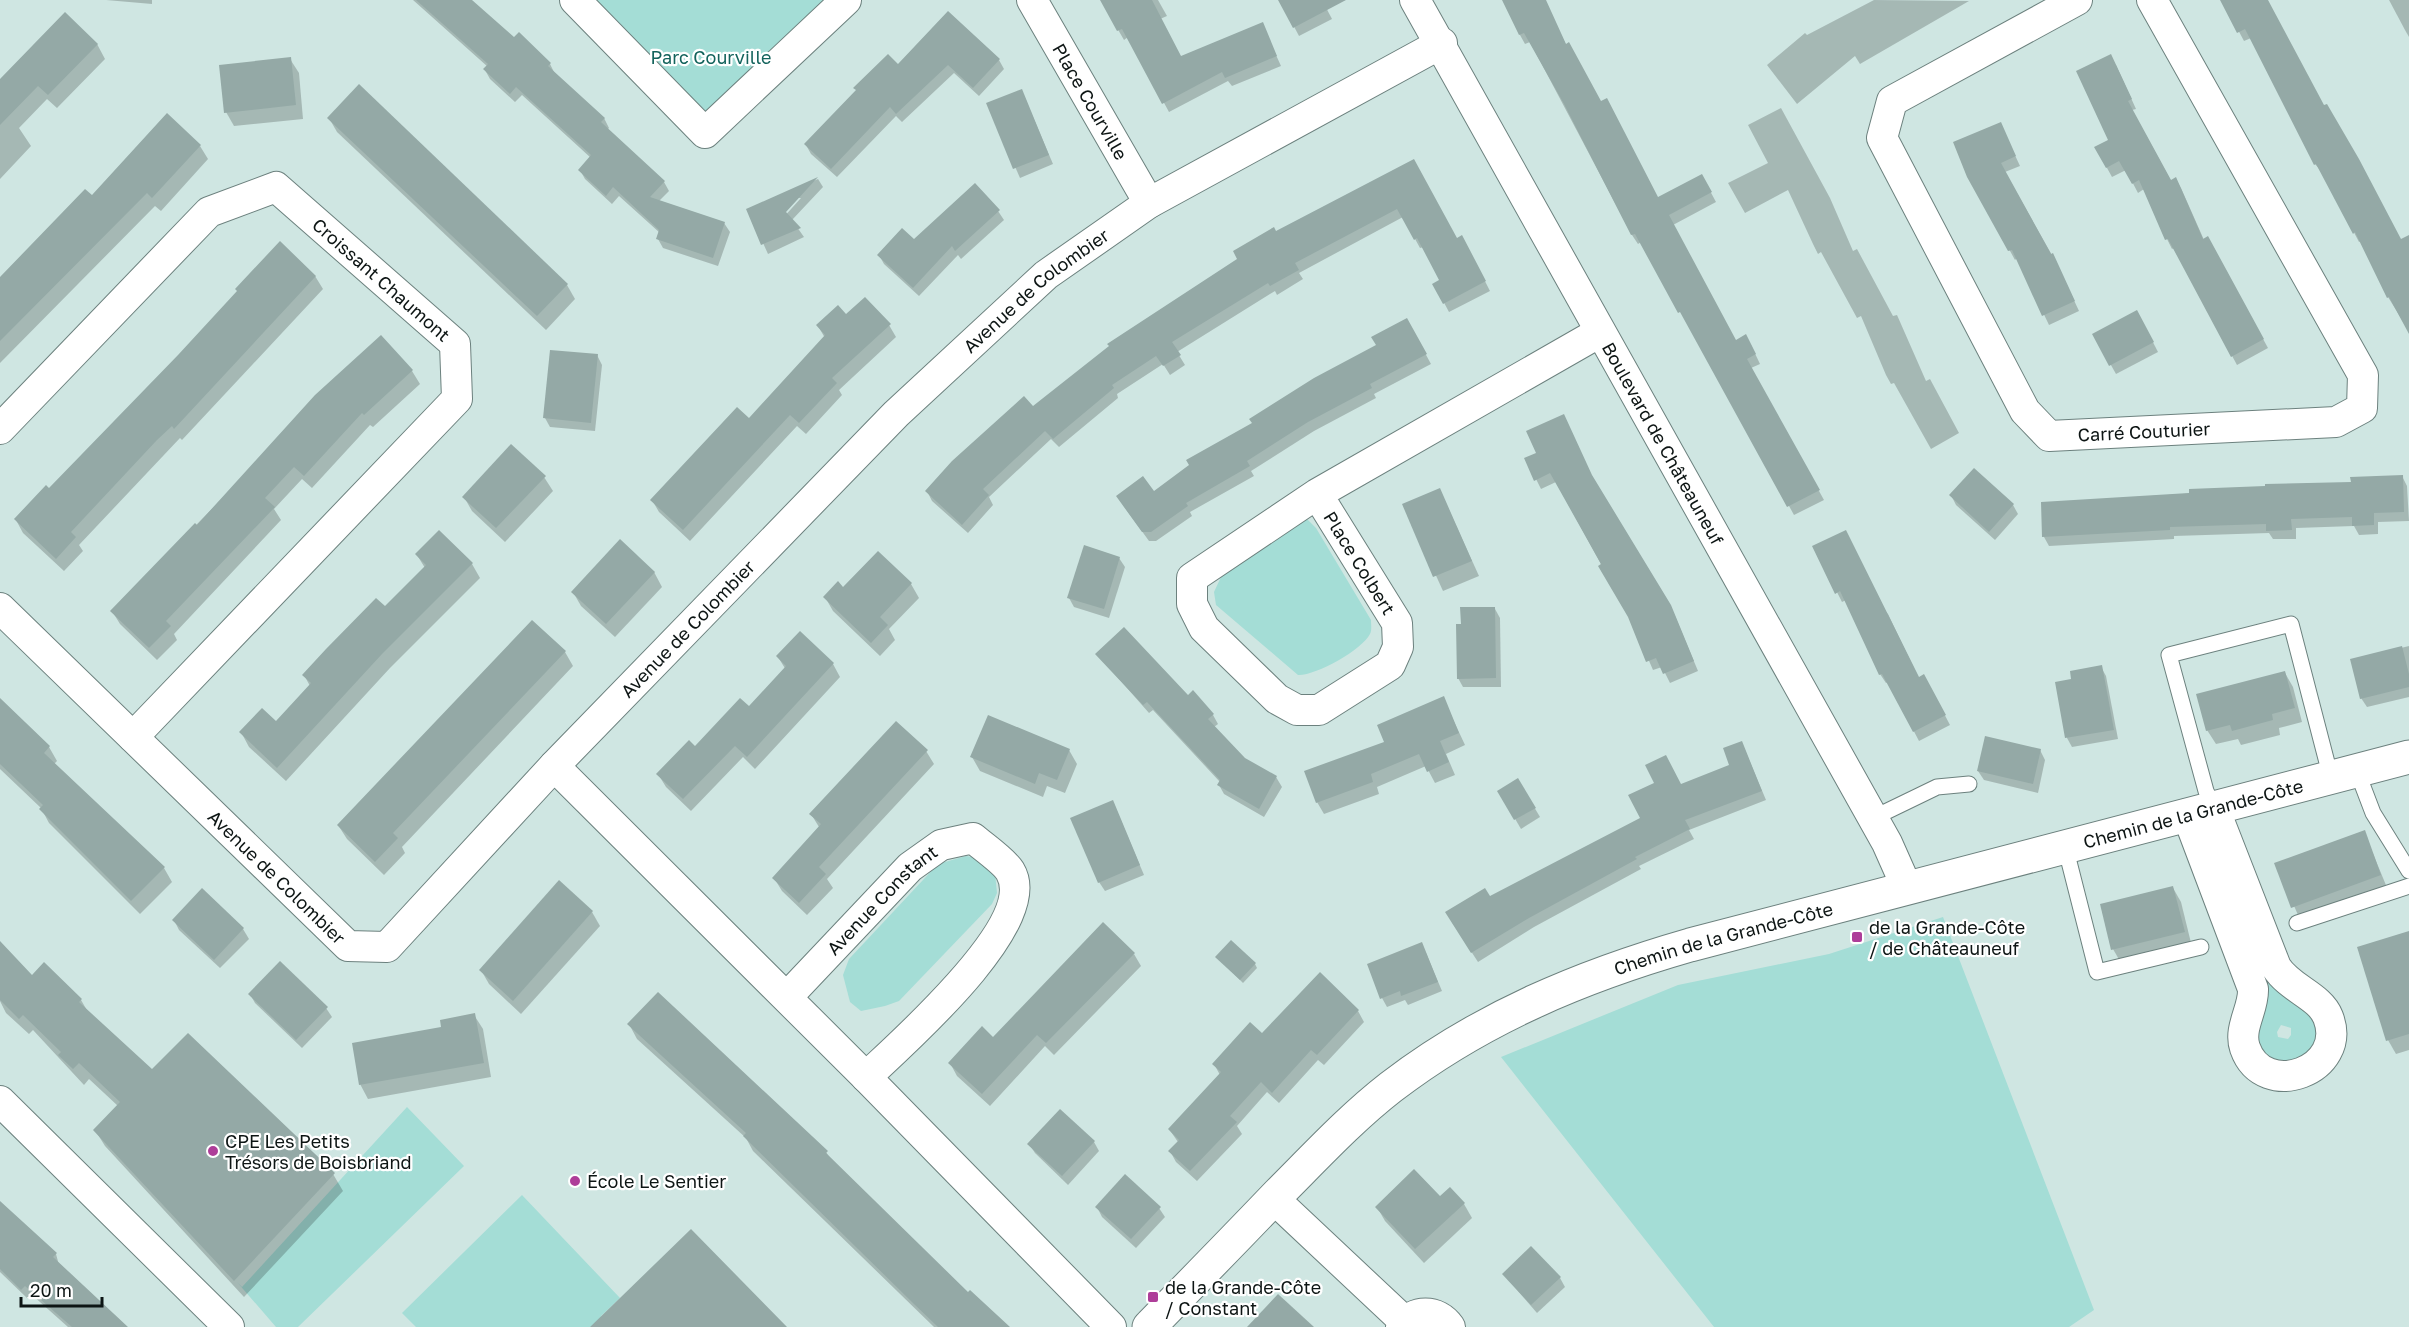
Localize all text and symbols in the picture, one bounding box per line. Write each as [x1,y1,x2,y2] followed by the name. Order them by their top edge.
[1048,39,1133,164] street label: Place Courville
[650,46,772,68] park label: Parc Courville
[308,213,455,346] street label: Croissant Chaumont
[958,224,1113,357] street label: Avenue de Colombier
[1598,338,1729,549] street label: Boulevard de Châteauneuf
[2077,417,2211,446] street label: Carré Couturier
[1319,507,1400,619] street label: Place Colbert
[616,555,759,702] street label: Avenue de Colombier
[2081,774,2305,853] street label: Chemin de la Grande-Côte
[204,805,350,949] street label: Avenue de Colombier
[822,840,941,959] street label: Avenue Constant
[1611,897,1835,979] street label: Chemin de la Grande-Côte
[1869,916,2025,959] place label: de la Grande-Côte / de Châteauneuf
[1850,930,1864,944] marker: de la Grande-Côte / de Châteauneuf
[225,1130,412,1173] place label: CPE Les Petits Trésors de Boisbriand
[206,1144,220,1158] marker: CPE Les Petits Trésors de Boisbriand
[587,1170,726,1192] place label: École Le Sentier
[568,1174,582,1188] marker: École Le Sentier
[21,1270,102,1308] scale bar
[1165,1276,1321,1319] place label: de la Grande-Côte / Constant
[30,1279,72,1301] text: 20 m
[1146,1290,1160,1304] marker: de la Grande-Côte / Constant

